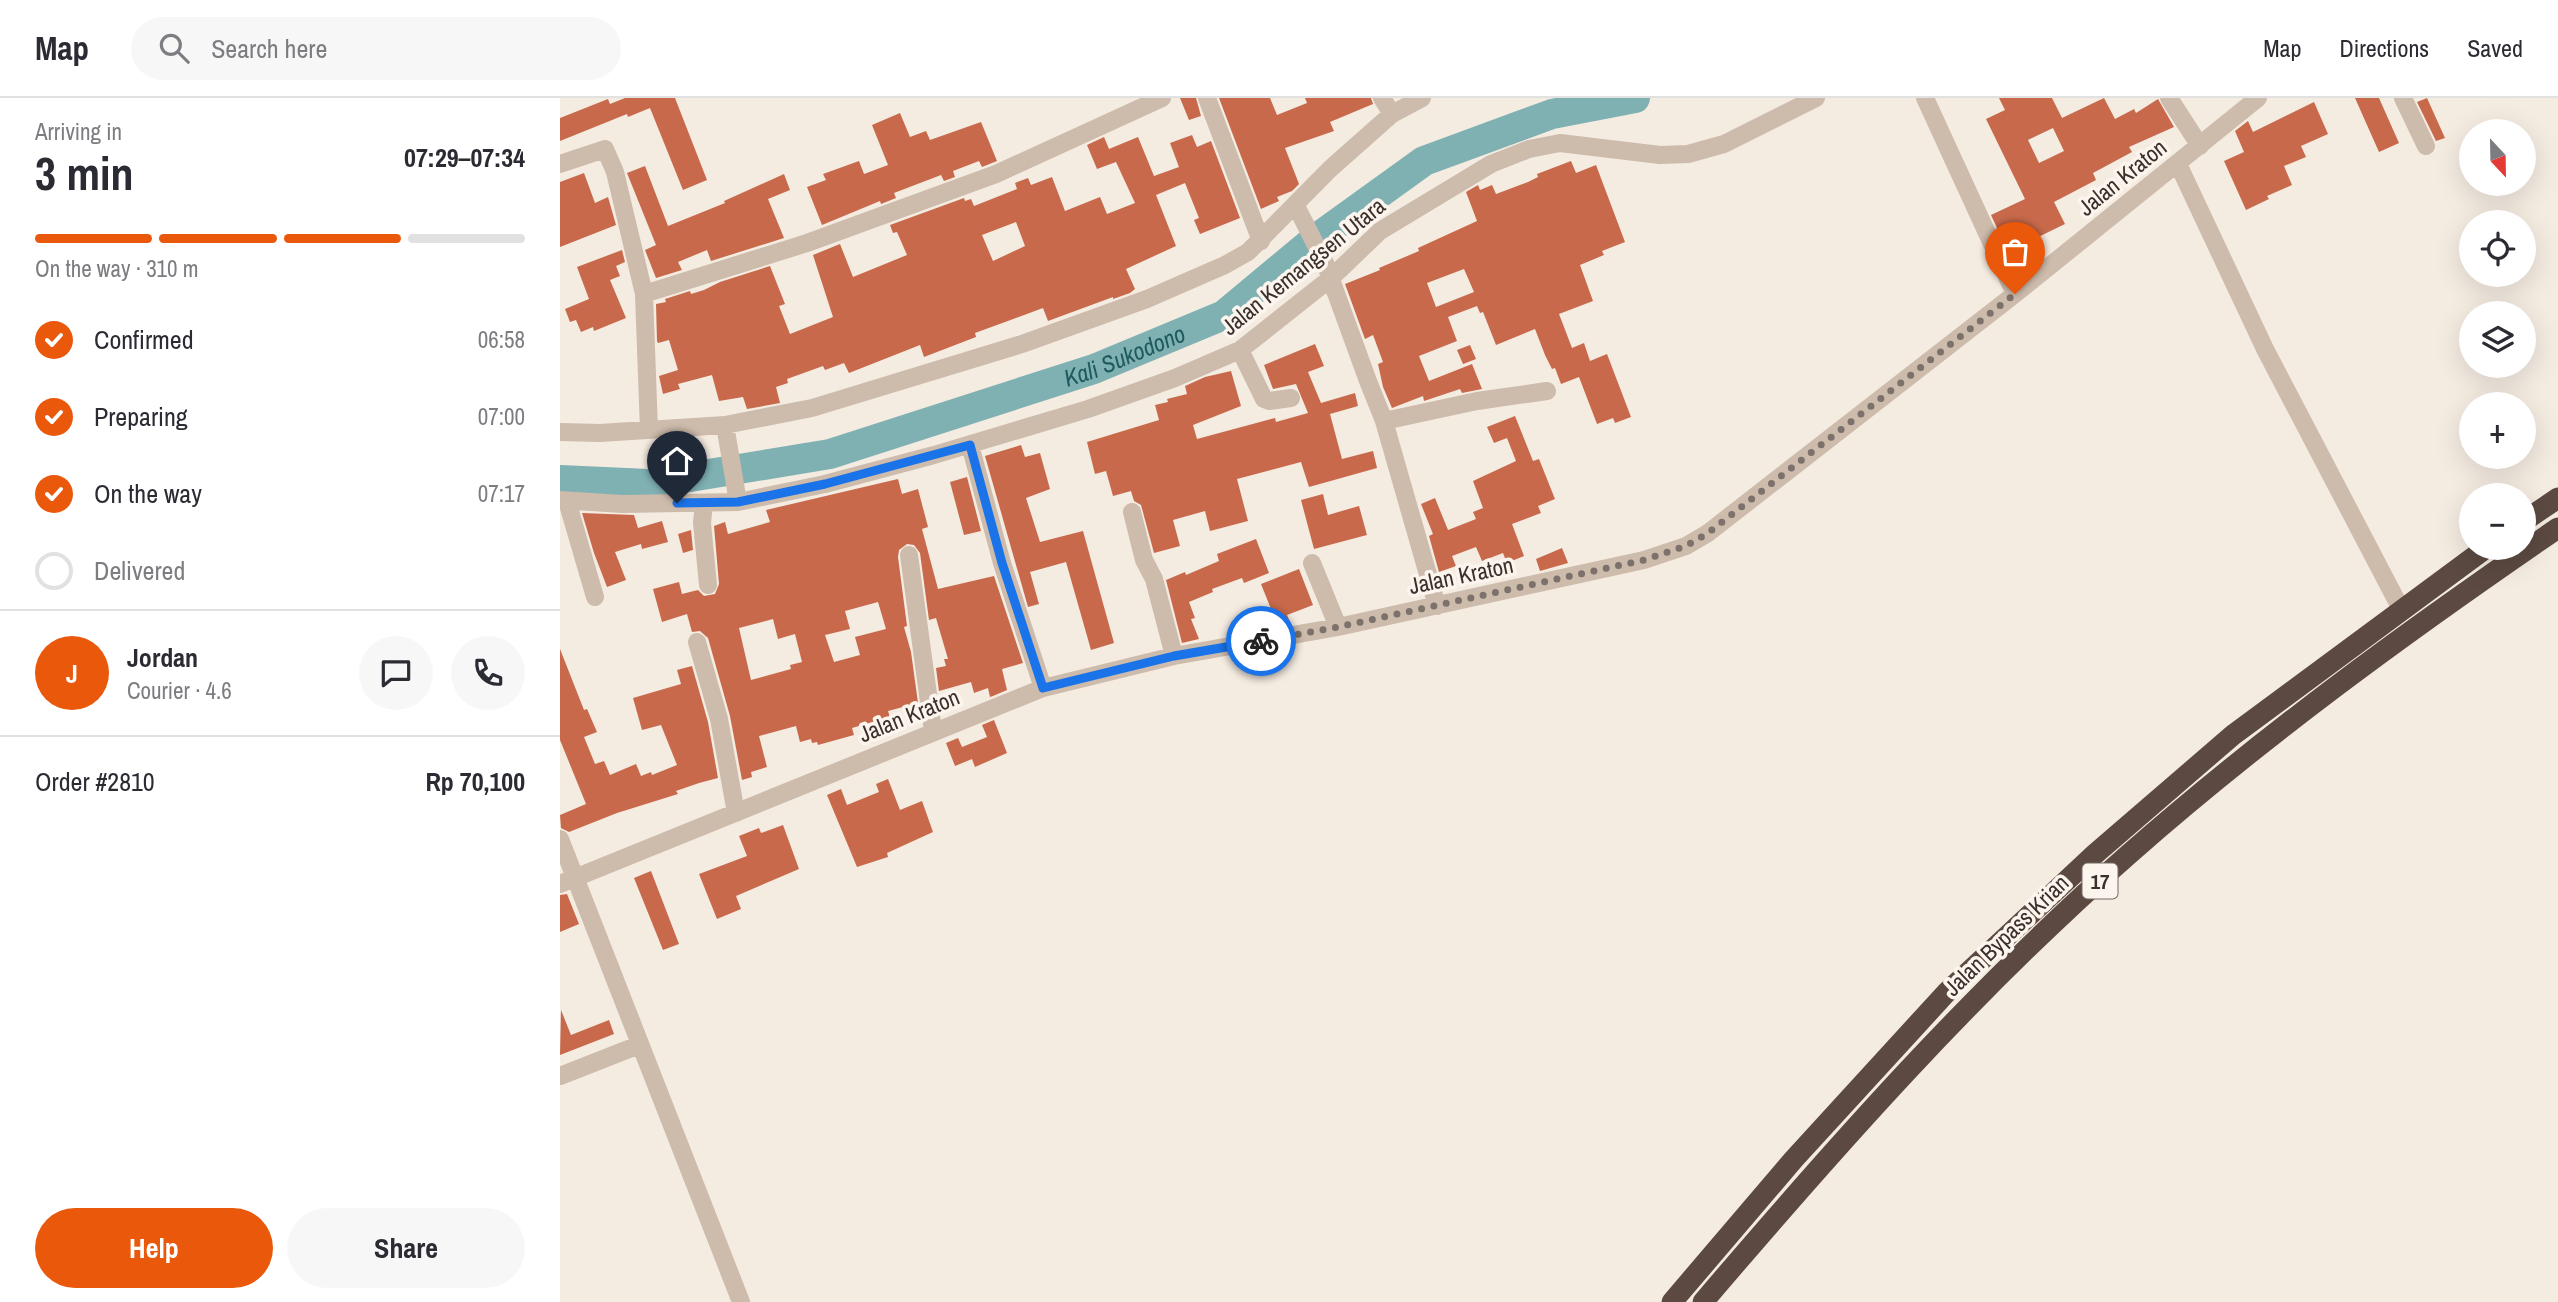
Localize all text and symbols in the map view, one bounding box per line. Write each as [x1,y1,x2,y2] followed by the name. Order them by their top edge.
[131,17,621,80] search box
[35,26,89,70] text: Map
[155,29,193,67] icon: search
[211,31,327,66] text: Search here
[2263,32,2301,64] text: Map
[2339,32,2429,64] text: Directions
[2467,32,2523,64] text: Saved
[35,116,122,147] text: Arriving in
[2459,119,2536,196] north arrow
[2459,119,2536,560] map controls
[2071,132,2173,222] street label: Jalan Kraton
[404,140,525,175] text: 07:29–07:34
[35,142,134,204] text: 3 min
[1215,190,1392,342] street label: Jalan Kemangsen Utara
[2459,210,2536,287] button: locate
[1985,222,2045,294] pin
[1996,233,2034,271] icon: bag
[35,253,199,284] text: On the way · 310 m
[2459,301,2536,378] button: layers
[1060,317,1190,394] water label: Kali Sukodono
[35,321,73,359] icon: check
[94,322,194,357] text: Confirmed
[478,324,525,355] text: 06:58
[2459,392,2536,469] button: +
[35,398,73,436] icon: check
[94,399,188,434] text: Preparing
[478,401,525,432] text: 07:00
[647,431,707,503] pin
[658,442,696,480] icon: home
[35,475,73,513] icon: check
[94,476,202,511] text: On the way
[478,478,525,509] text: 07:17
[2459,483,2536,560] button: −
[1406,549,1516,601] street label: Jalan Kraton
[94,553,185,588] text: Delivered
[1226,606,1296,676] courier
[1242,622,1280,660] icon: bike
[359,636,433,710] button: chat
[451,636,525,710] button: phone
[127,640,198,675] text: Jordan
[66,656,78,691] text: J
[127,675,232,706] text: Courier · 4.6
[854,681,964,749] street label: Jalan Kraton
[35,764,155,799] text: Order #2810
[425,764,525,799] text: Rp 70,100
[2082,864,2118,898] road number: 17
[1937,867,2075,1003] street label: Jalan Bypass Krian
[35,1208,273,1288] button: Help
[287,1208,525,1288] button: Share

